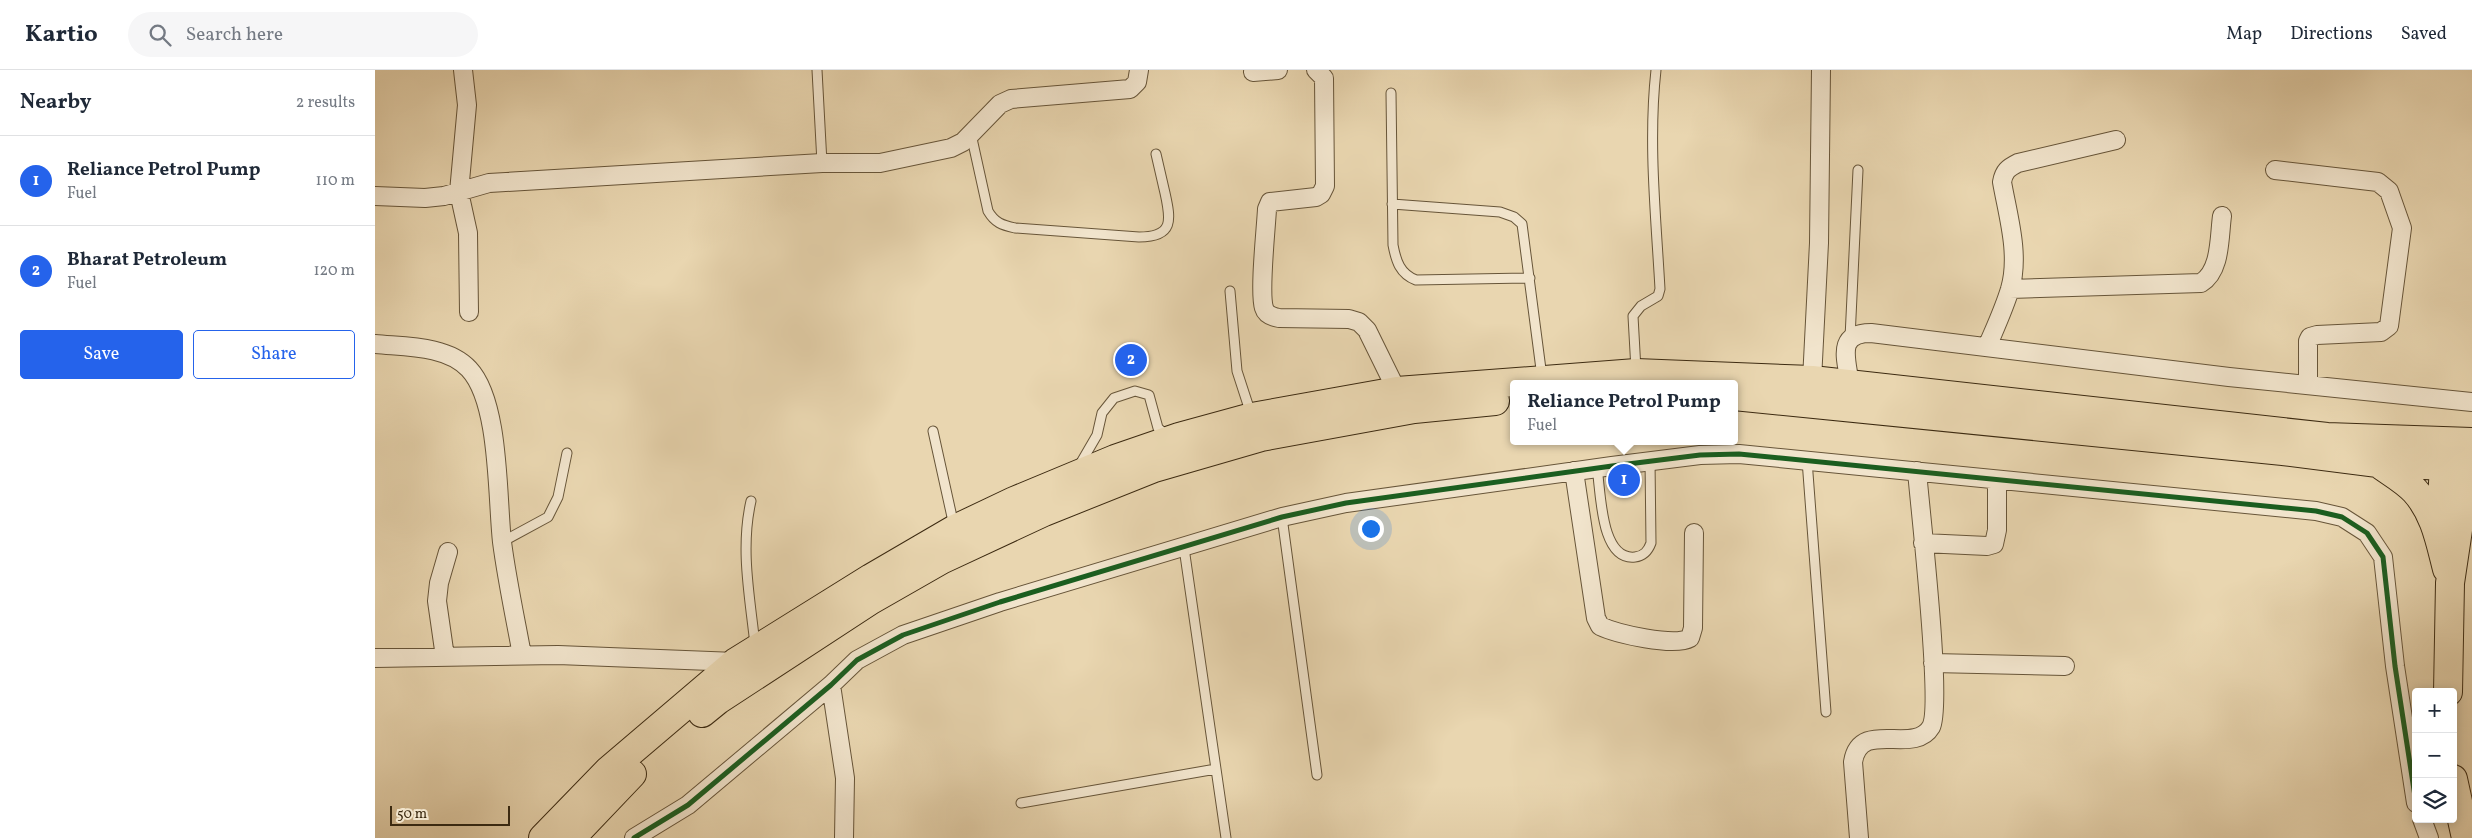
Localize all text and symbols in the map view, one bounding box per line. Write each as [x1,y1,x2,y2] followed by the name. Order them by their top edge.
[128,12,478,57] search box
[25,18,98,52] text: Kartio
[146,21,174,49] icon: search
[186,22,283,48] text: Search here
[2226,22,2262,47] text: Map
[2290,22,2373,47] text: Directions
[2401,22,2447,47] text: Saved
[20,88,91,117] text: Nearby
[296,92,355,114] text: 2 results
[67,157,261,183] text: Reliance Petrol Pump
[33,170,39,192] text: 1
[316,170,355,192] text: 110 m
[67,183,97,205] text: Fuel
[67,247,227,273] text: Bharat Petroleum
[32,260,40,282] text: 2
[313,260,355,282] text: 120 m
[67,273,97,295] text: Fuel
[20,330,183,379] button: Save
[193,330,355,379] button: Share
[1115,341,1147,379] pin: 2
[1510,380,1738,445] popup
[1527,389,1721,415] text: Reliance Petrol Pump
[1527,415,1557,437] text: Fuel
[1608,461,1640,499] pin: 1
[1358,516,1384,542] your location
[2412,688,2457,823] map controls
[2412,688,2457,733] button: +
[2412,733,2457,778] button: −
[2412,778,2457,823] button: layers
[390,803,510,826] scale bar
[397,805,427,824] text: 50 m

